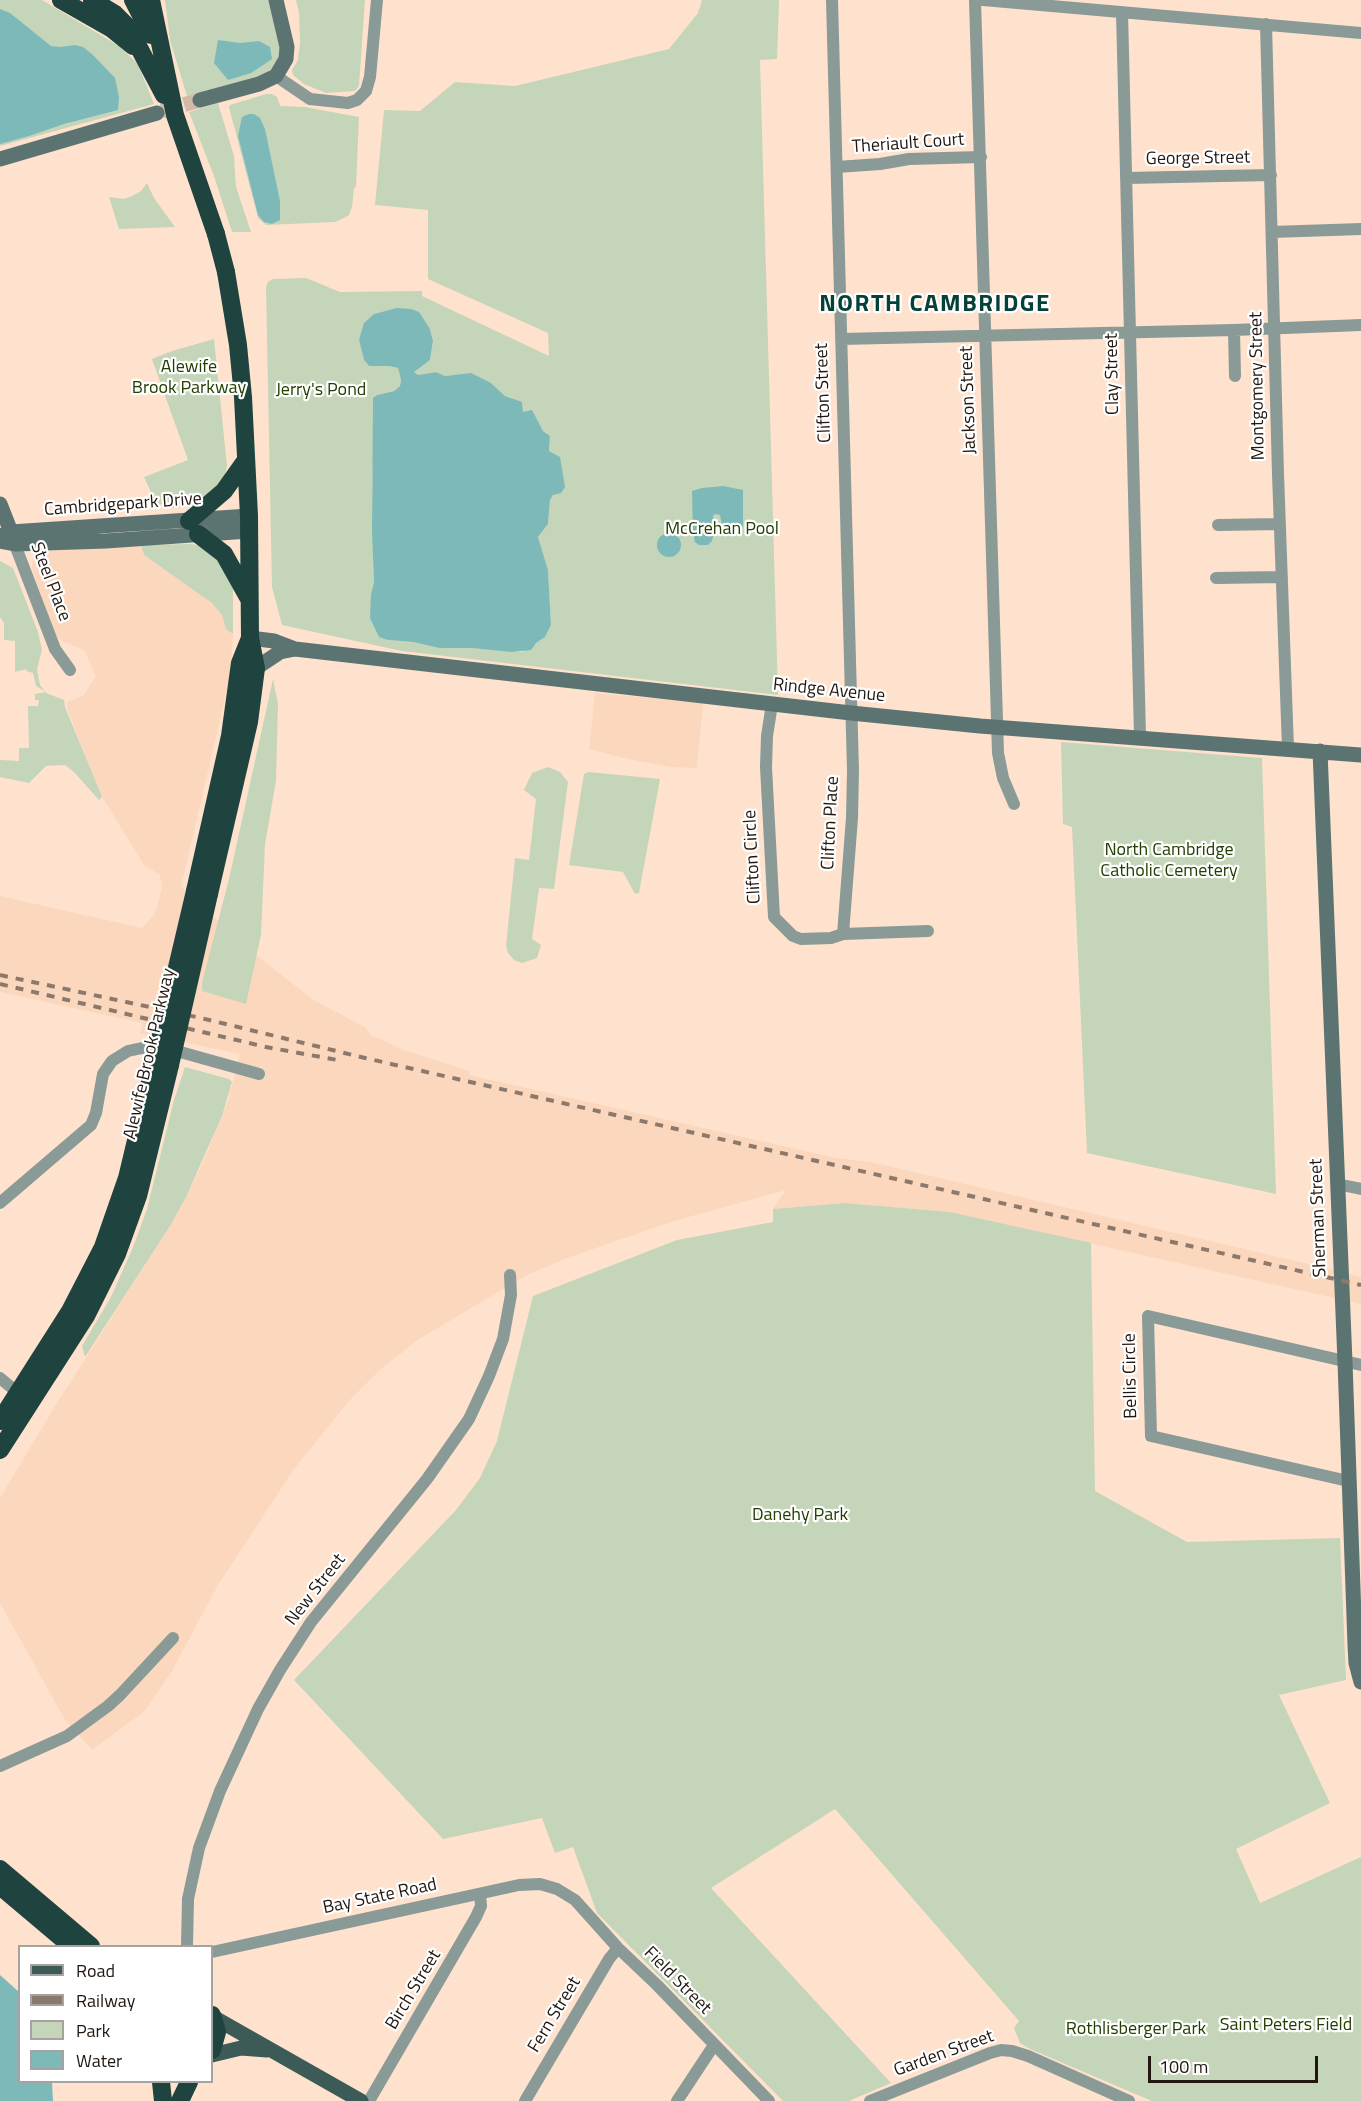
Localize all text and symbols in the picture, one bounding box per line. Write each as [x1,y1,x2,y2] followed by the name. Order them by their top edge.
[851,129,965,159] street label: Theriault Court
[1146,147,1250,171] street label: George Street
[819,291,1051,319] district label: NORTH CAMBRIDGE
[1246,312,1270,460] street label: Montgomery Street
[1101,333,1125,415] street label: Clay Street
[811,343,837,443] street label: Clifton Street
[956,345,982,455] street label: Jackson Street
[132,357,246,400] park label: Alewife Brook Parkway
[276,380,366,402] park label: Jerry's Pond
[43,489,203,521] street label: Cambridgepark Drive
[665,519,779,541] park label: McCrehan Pool
[25,539,75,625] street label: Steel Place
[772,674,886,708] street label: Rindge Avenue
[818,776,844,870] street label: Clifton Place
[740,809,766,905] street label: Clifton Circle
[1100,840,1238,882] park label: North Cambridge Catholic Cemetery
[120,966,180,1142] street label: Alewife Brook Parkway
[1306,1158,1332,1278] street label: Sherman Street
[1119,1333,1143,1419] street label: Bellis Circle
[752,1505,848,1527] park label: Danehy Park
[281,1550,351,1630] street label: New Street
[321,1874,439,1920] street label: Bay State Road
[639,1943,715,2019] street label: Field Street
[18,1945,213,2083] legend
[382,1946,446,2034] street label: Birch Street
[76,1957,115,1984] text: Road
[524,1973,586,2057] street label: Fern Street
[76,1987,135,2014] text: Railway
[1220,2015,1352,2037] park label: Saint Peters Field
[76,2017,110,2044] text: Park
[1066,2019,1206,2041] park label: Rothlisberger Park
[891,2026,997,2082] street label: Garden Street
[1151,2044,1320,2082] scale bar
[76,2047,122,2074] text: Water
[1159,2053,1208,2080] text: 100 m

